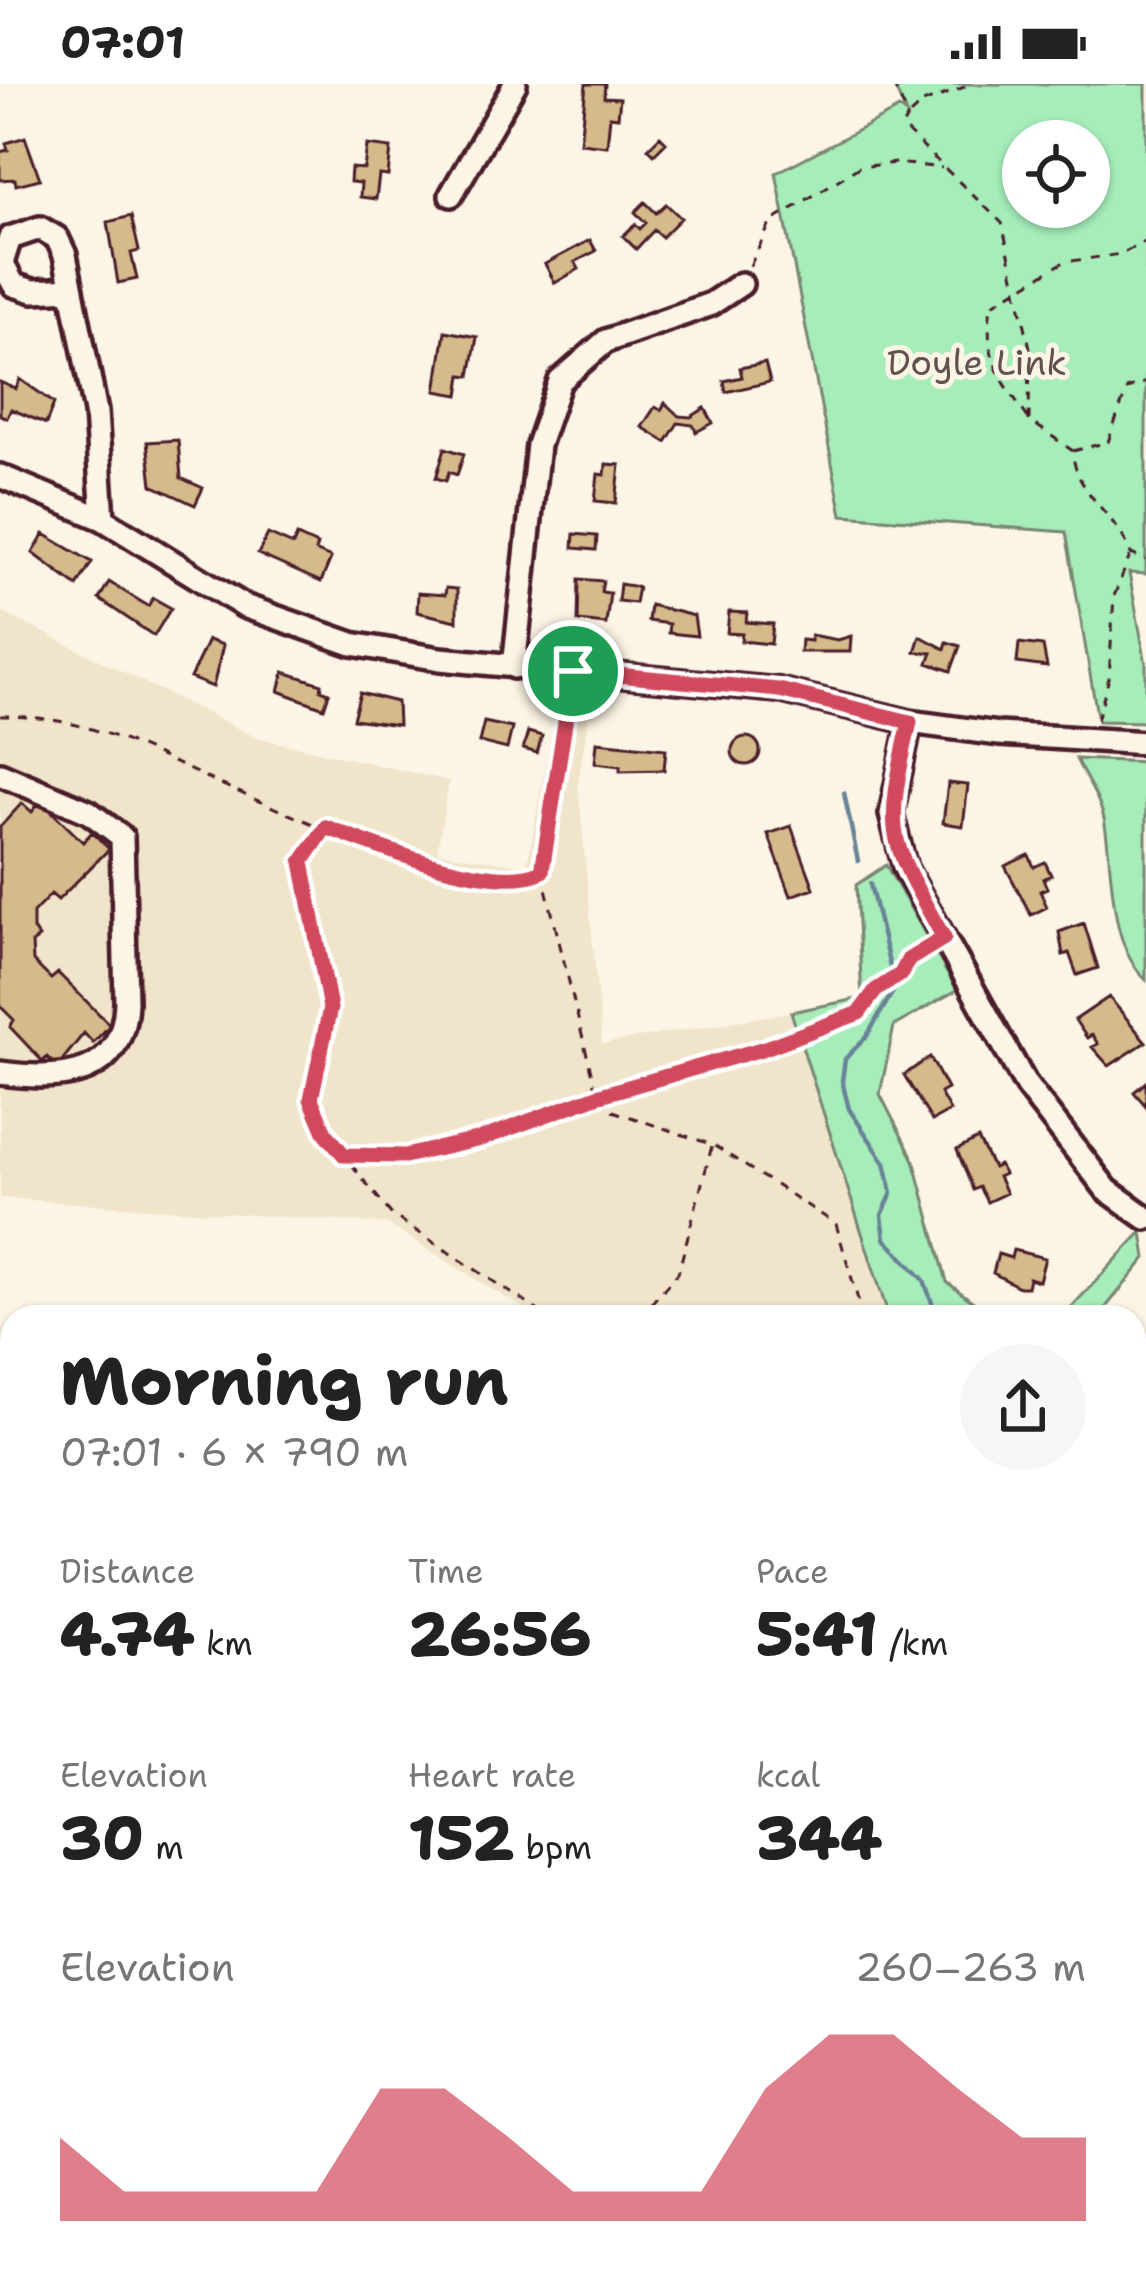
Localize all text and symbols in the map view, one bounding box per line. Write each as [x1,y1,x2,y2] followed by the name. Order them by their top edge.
[60,12,185,72] text: 07:01
[1002,120,1110,228] map controls
[1002,120,1110,228] button: locate
[887,338,1067,387] park label: Doyle Link
[522,620,624,722] pin
[540,638,606,704] icon: arrive
[60,1337,509,1425] text: Morning run
[960,1344,1086,1470] button: share
[60,1426,408,1478] text: 07:01 · 6 × 790 m
[60,1549,195,1594] text: Distance
[408,1549,484,1594] text: Time
[756,1549,829,1594] text: Pace
[60,1594,195,1674] text: 4.74
[408,1594,591,1674] text: 26:56
[756,1594,878,1674] text: 5:41
[195,1621,253,1666] text: km
[878,1621,948,1666] text: /km
[60,1753,208,1798] text: Elevation
[408,1753,576,1798] text: Heart rate
[756,1753,820,1798] text: kcal
[60,1798,144,1878] text: 30
[408,1798,514,1878] text: 152
[756,1798,882,1878] text: 344
[144,1825,184,1870] text: m
[514,1825,592,1870] text: bpm
[60,1941,235,1993] text: Elevation
[855,1941,1086,1993] text: 260–263 m

